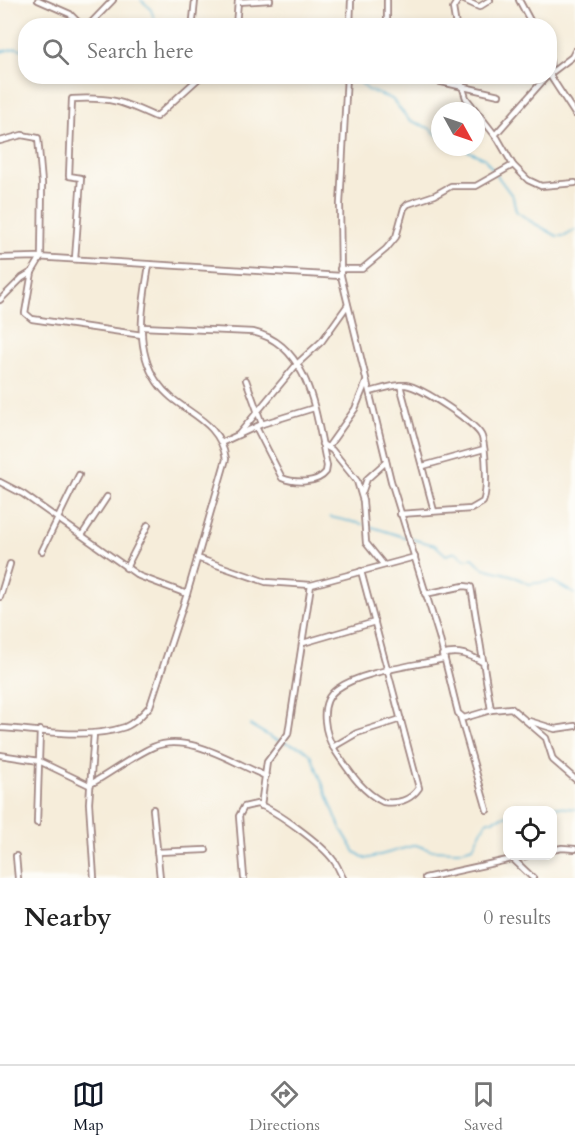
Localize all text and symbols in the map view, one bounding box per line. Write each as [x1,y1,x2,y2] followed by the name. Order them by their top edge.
[18,18,557,84] search box
[39,35,72,68] icon: search
[87,36,194,66] text: Search here
[431,102,485,156] north arrow
[503,806,557,860] map controls
[503,806,557,860] button: locate
[24,900,112,935] text: Nearby
[483,904,551,931] text: 0 results
[72,1078,105,1136] tab: Map
[249,1078,320,1136] tab: Directions
[464,1078,503,1136] tab: Saved

